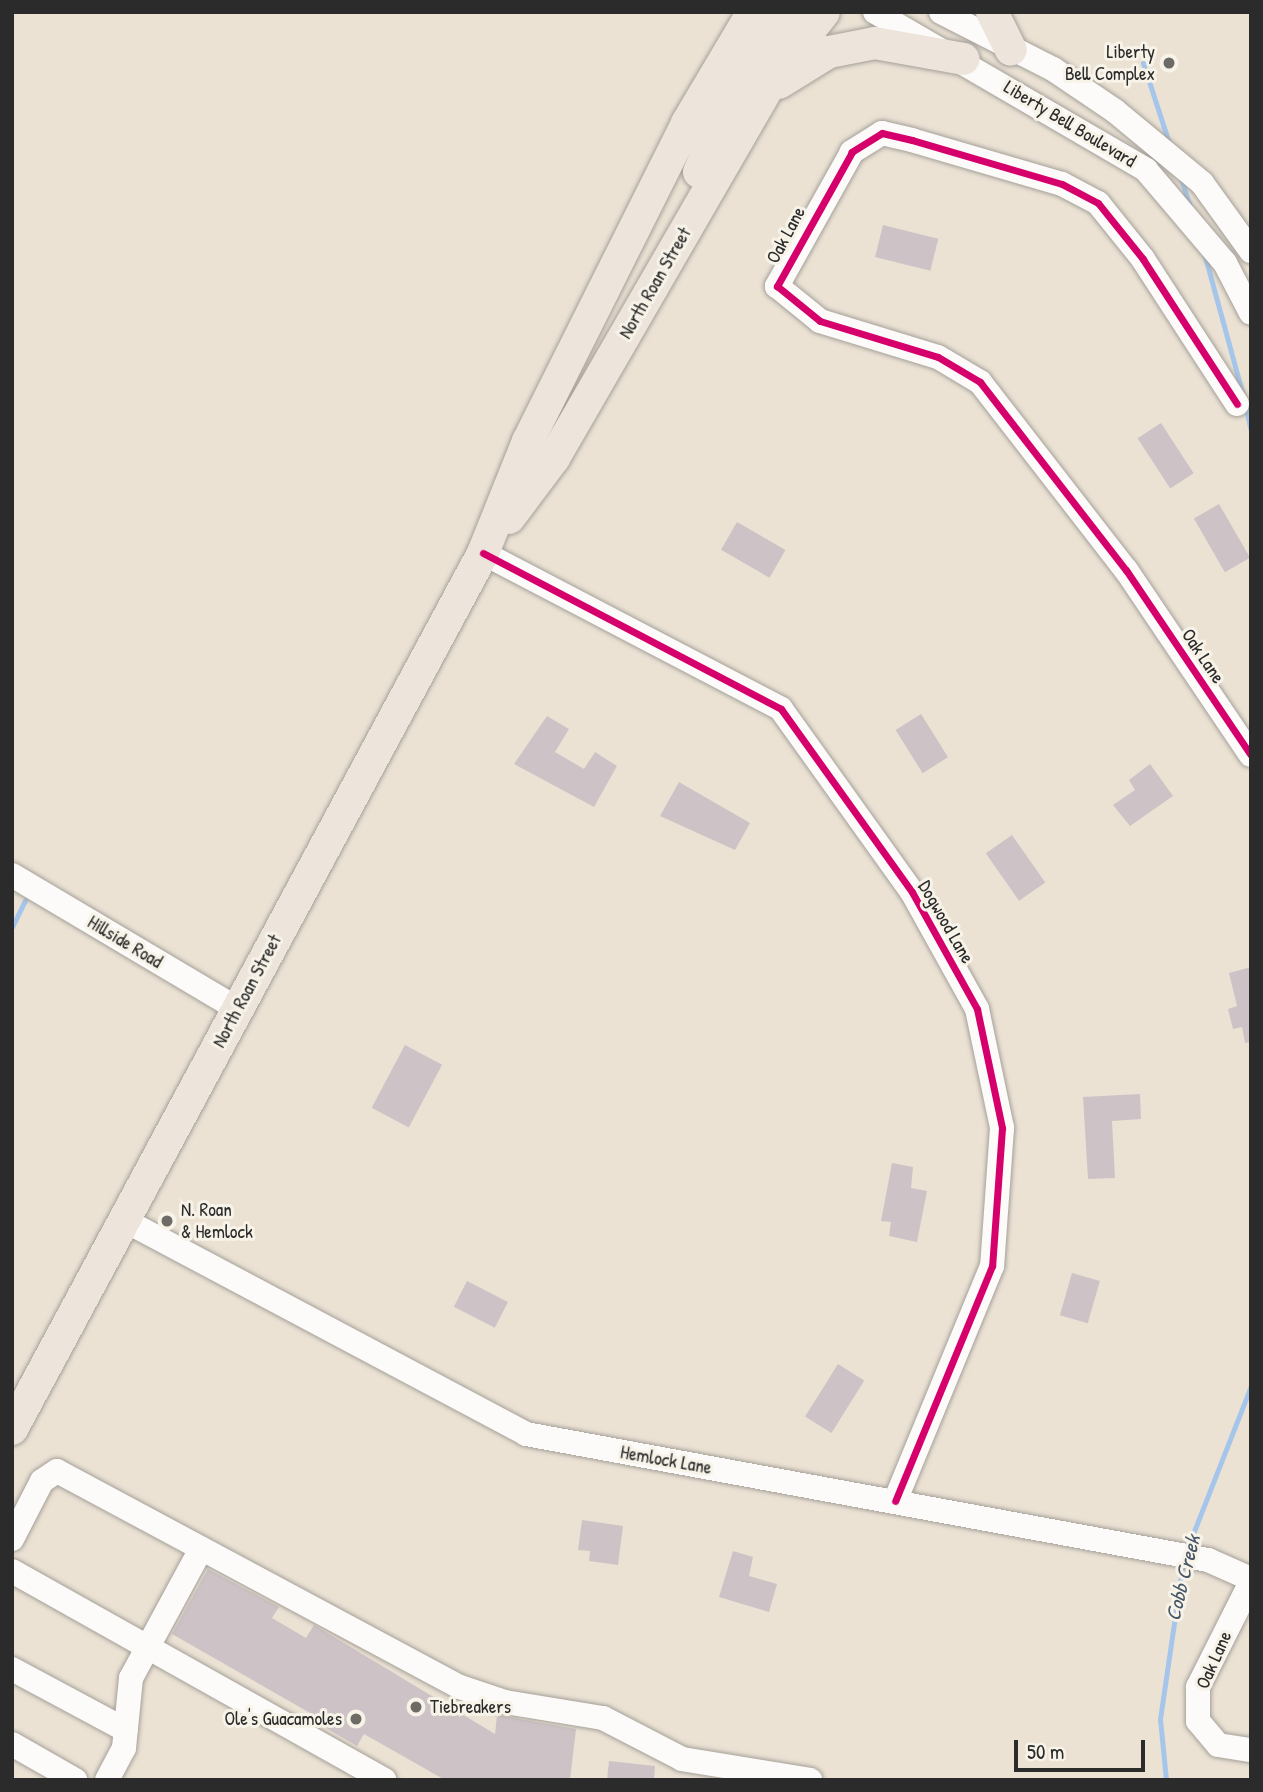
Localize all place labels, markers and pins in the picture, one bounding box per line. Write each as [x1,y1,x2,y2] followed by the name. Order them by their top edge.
[1065,41,1155,85] place label: Liberty Bell Complex
[1161,55,1177,71] marker: Liberty Bell Complex
[181,1199,253,1243] place label: N. Roan & Hemlock
[159,1213,175,1229] marker: N. Roan & Hemlock
[430,1696,511,1718] place label: Tiebreakers
[408,1699,424,1715] marker: Tiebreakers
[225,1708,342,1730] place label: Ole's Guacamoles
[348,1711,364,1727] marker: Ole's Guacamoles

